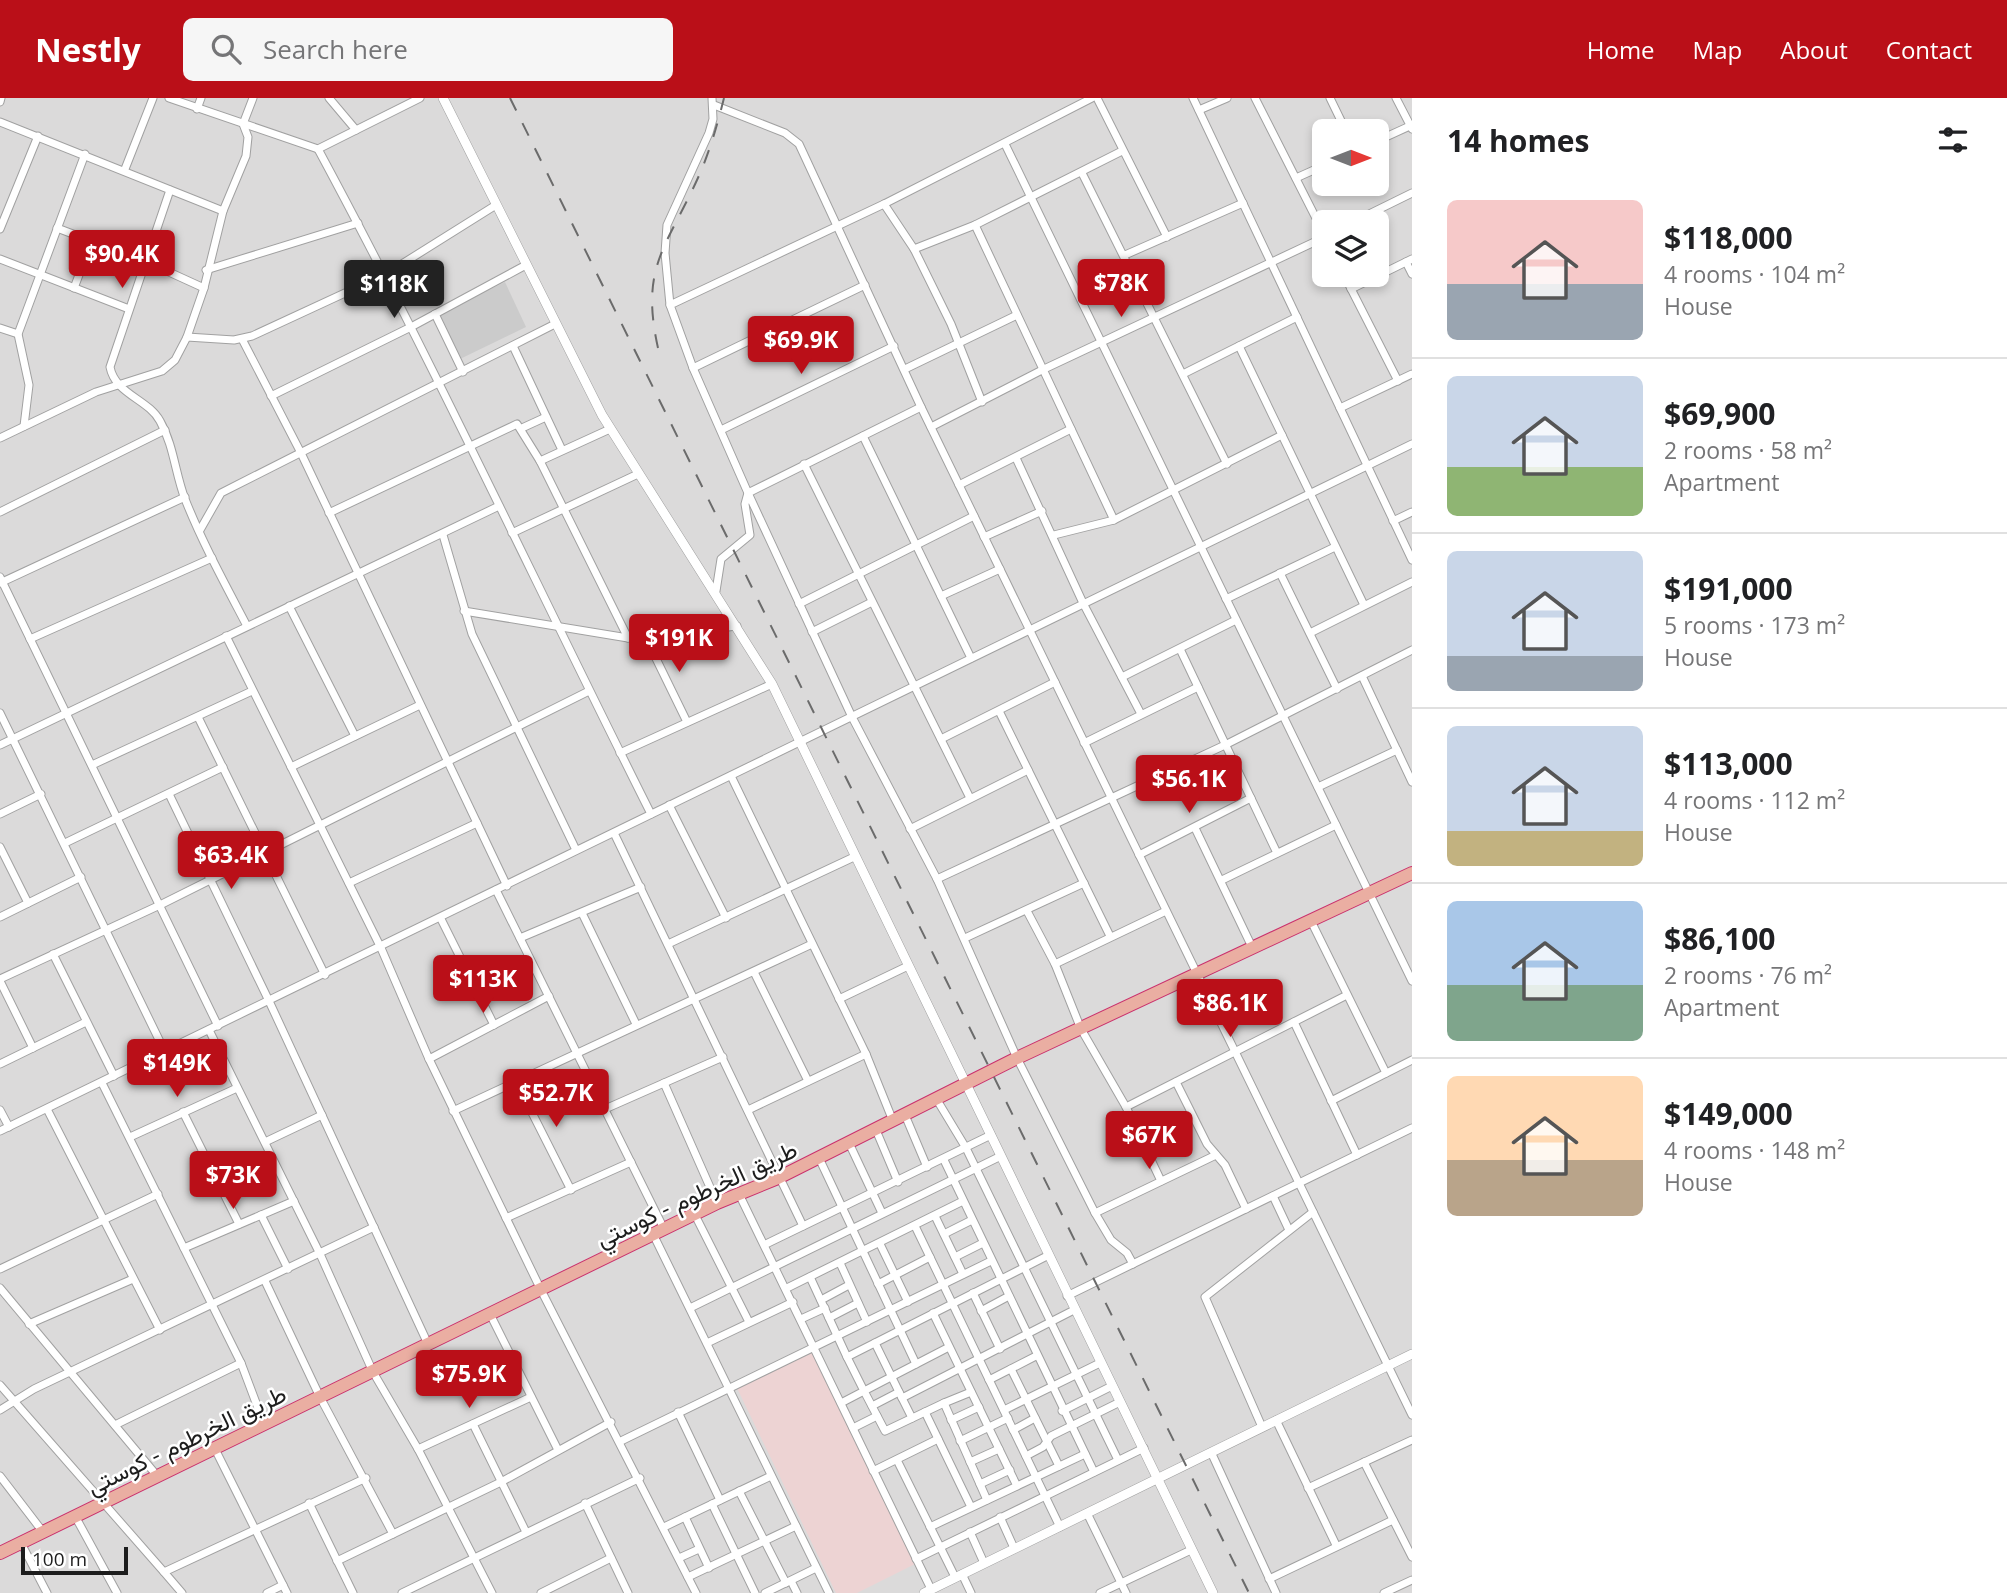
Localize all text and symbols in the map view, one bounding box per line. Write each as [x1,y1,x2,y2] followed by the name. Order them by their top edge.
[183,18,673,81] search box
[35,27,141,72] text: Nestly
[207,30,245,68] icon: search
[263,31,408,67] text: Search here
[1587,33,1655,66] text: Home
[1693,33,1742,66] text: Map
[1780,33,1848,66] text: About
[1886,33,1972,66] text: Contact
[1312,119,1390,196] north arrow
[1312,119,1389,287] map controls
[1447,120,1590,161] text: 14 homes
[1934,121,1972,159] icon: filters
[1312,210,1389,287] button: layers
[1664,217,1793,258] text: $118,000
[1503,228,1587,312] icon: home
[65,230,179,290] pin: $90.4K
[85,237,159,269] text: $90.4K
[1664,258,1845,290] text: 4 rooms · 104 m²
[345,260,443,320] pin: $118K
[1080,260,1162,319] pin: $78K
[1094,266,1148,298] text: $78K
[360,267,428,299] text: $118K
[1664,290,1733,322] text: House
[744,316,858,376] pin: $69.9K
[764,323,838,355] text: $69.9K
[1664,393,1775,434] text: $69,900
[1503,404,1587,488] icon: home
[1664,434,1832,466] text: 2 rooms · 58 m²
[1664,466,1780,498] text: Apartment
[1664,568,1793,609] text: $191,000
[1503,579,1587,663] icon: home
[1664,609,1845,641] text: 5 rooms · 173 m²
[630,614,728,674] pin: $191K
[645,621,713,653] text: $191K
[1664,641,1733,673] text: House
[1664,743,1793,784] text: $113,000
[1503,754,1587,838] icon: home
[1132,756,1246,815] pin: $56.1K
[1152,762,1226,794] text: $56.1K
[1664,784,1845,816] text: 4 rooms · 112 m²
[1664,816,1733,848] text: House
[174,832,288,891] pin: $63.4K
[194,838,268,870] text: $63.4K
[1664,918,1775,959] text: $86,100
[1503,929,1587,1013] icon: home
[434,956,532,1015] pin: $113K
[1664,959,1832,991] text: 2 rooms · 76 m²
[449,962,517,994] text: $113K
[1173,979,1287,1039] pin: $86.1K
[1193,986,1267,1018] text: $86.1K
[1664,991,1780,1023] text: Apartment
[128,1040,226,1099] pin: $149K
[143,1046,211,1078] text: $149K
[499,1070,613,1129] pin: $52.7K
[519,1076,593,1108] text: $52.7K
[1664,1093,1793,1134] text: $149,000
[1503,1104,1587,1188] icon: home
[1108,1112,1190,1171] pin: $67K
[1122,1118,1176,1150] text: $67K
[590,1132,804,1258] street label: طريق الخرطوم - كوستي
[1664,1134,1845,1166] text: 4 rooms · 148 m²
[192,1152,274,1211] pin: $73K
[206,1158,260,1190] text: $73K
[1664,1166,1733,1198] text: House
[412,1350,526,1410] pin: $75.9K
[432,1357,506,1389] text: $75.9K
[81,1376,293,1505] street label: طريق الخرطوم - كوستي
[21,1544,128,1576] scale bar
[32,1546,87,1572] text: 100 m

